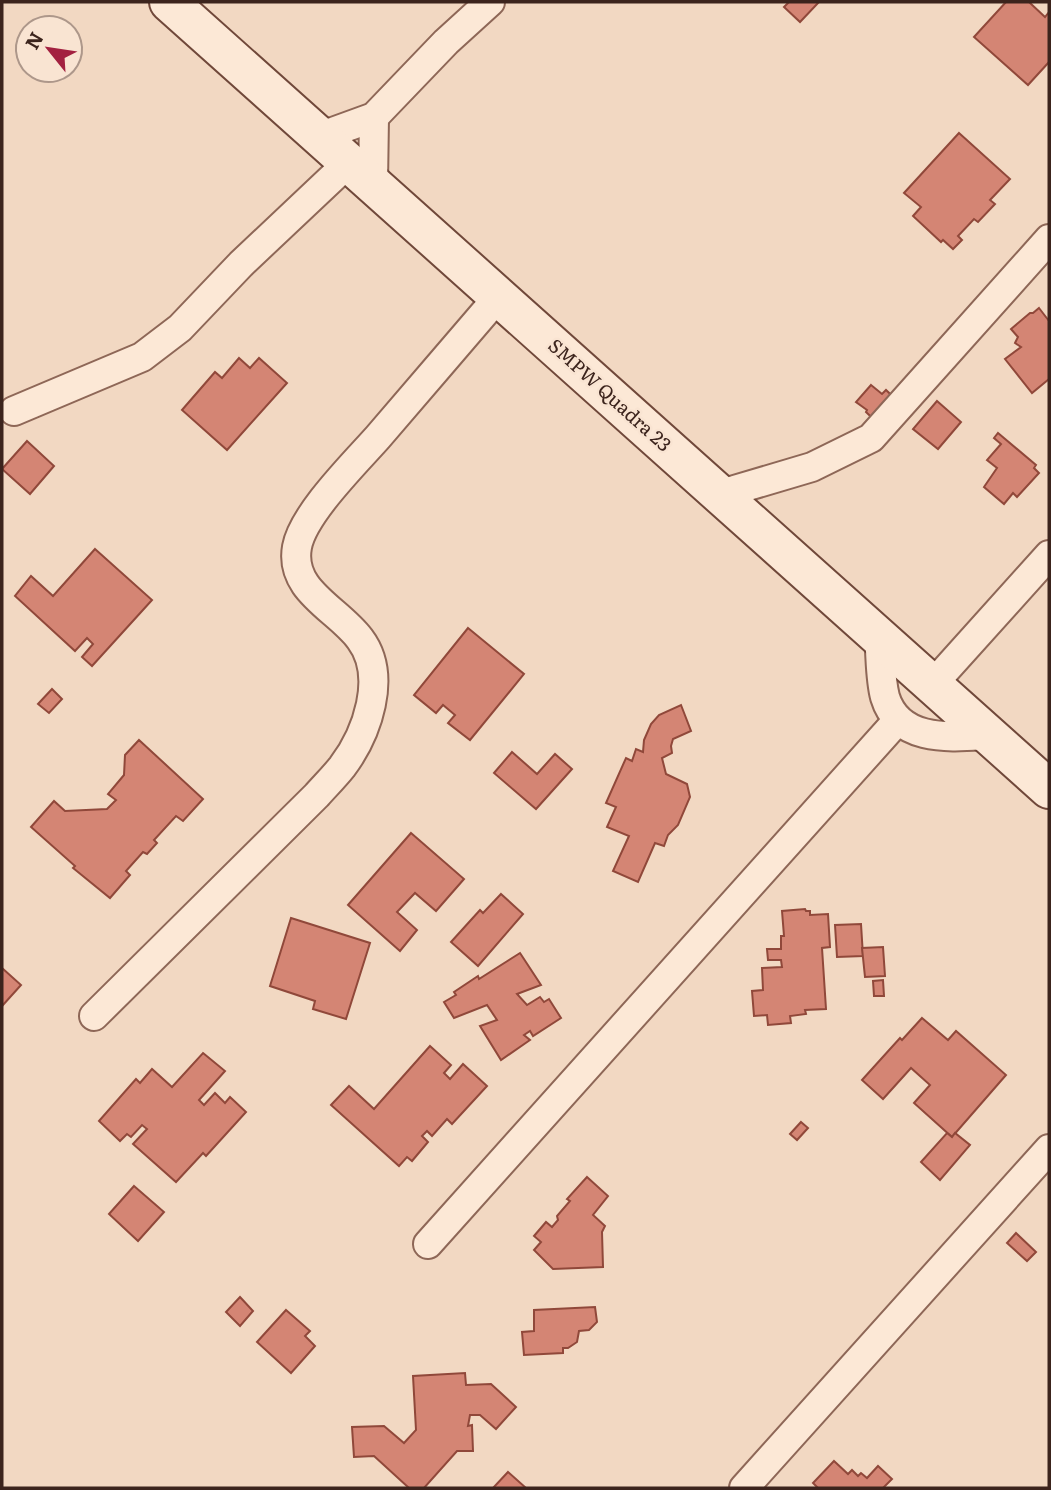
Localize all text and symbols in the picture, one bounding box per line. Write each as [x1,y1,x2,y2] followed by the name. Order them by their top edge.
[14,14,84,84] north arrow
[17,26,50,54] text: N
[543,331,678,457] street label: SMPW Quadra 23

